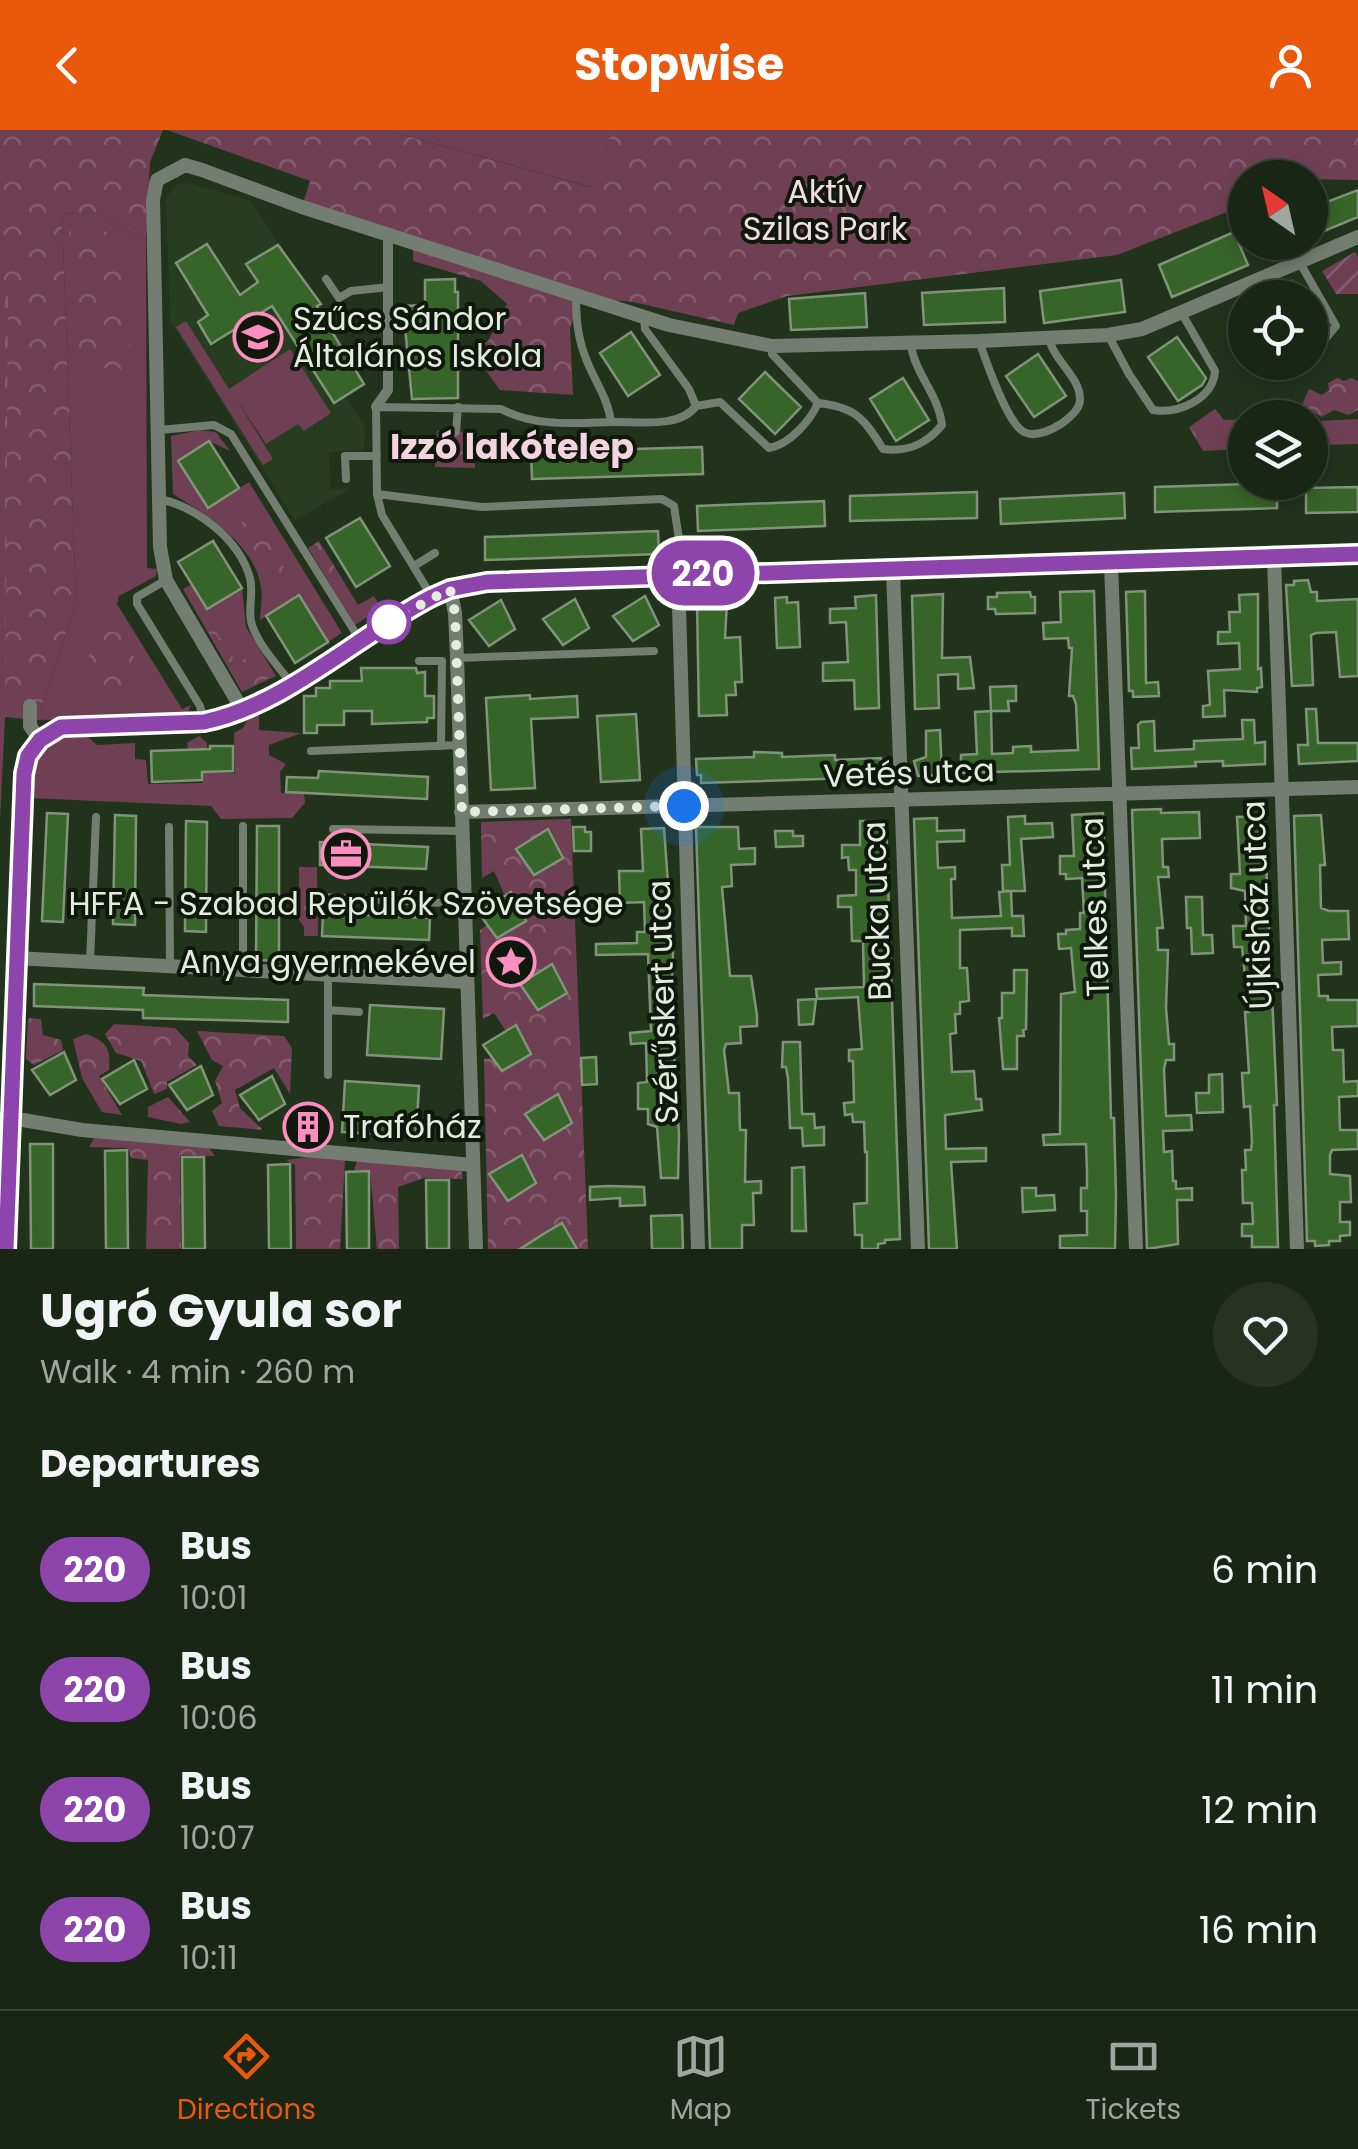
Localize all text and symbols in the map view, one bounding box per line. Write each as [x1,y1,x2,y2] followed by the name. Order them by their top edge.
[574,33,784,96] text: Stopwise
[40,38,95,93] icon: back
[1263,38,1318,93] icon: person
[1228,160,1328,260] north arrow
[1228,160,1328,500] map controls
[743,169,908,251] park label: Aktív Szilas Park
[1228,280,1328,380] button: locate
[293,296,542,378] place label: Szűcs Sándor Általános Iskola
[232,311,284,363] school or university icon: Szűcs Sándor Általános Iskola
[1228,400,1328,500] button: layers
[390,422,634,471] district label: Izzó lakótelep
[646,540,760,606] line badge: 220
[672,549,734,598] text: 220
[368,601,410,643] unlabelled marker
[823,747,995,798] street label: Vetés utca
[659,781,709,831] your location
[1230,800,1283,1010] street label: Újkisház utca
[1069,816,1120,998] street label: Telkes utca
[851,821,902,1001] street label: Bucka utca
[320,828,372,880] office icon: HFFA - Szabad Repülők Szövetsége
[636,879,689,1125] street label: Szérűskert utca
[68,881,624,926] place label: HFFA - Szabad Repülők Szövetsége
[485,936,537,988] place icon: Anya gyermekével
[180,939,476,984] place label: Anya gyermekével
[282,1101,334,1153] building icon: Trafóház
[343,1104,482,1149] place label: Trafóház
[40,1277,402,1344] text: Ugró Gyula sor
[1213,1282,1318,1387] button: heart
[40,1349,355,1394] text: Walk · 4 min · 260 m
[40,1437,261,1490] text: Departures
[180,1519,252,1572] text: Bus
[1211,1543,1318,1596] text: 6 min
[64,1545,126,1594] text: 220
[180,1575,248,1620] text: 10:01
[180,1639,252,1692] text: Bus
[1211,1663,1318,1716] text: 11 min
[64,1665,126,1714] text: 220
[180,1695,258,1740] text: 10:06
[180,1759,252,1812] text: Bus
[1201,1783,1318,1836] text: 12 min
[64,1785,126,1834] text: 220
[180,1815,255,1860] text: 10:07
[180,1879,252,1932] text: Bus
[1199,1903,1318,1956] text: 16 min
[64,1905,126,1954] text: 220
[180,1935,238,1980] text: 10:11
[177,2029,316,2131] tab: Directions
[670,2029,732,2131] tab: Map
[1085,2029,1181,2131] tab: Tickets

